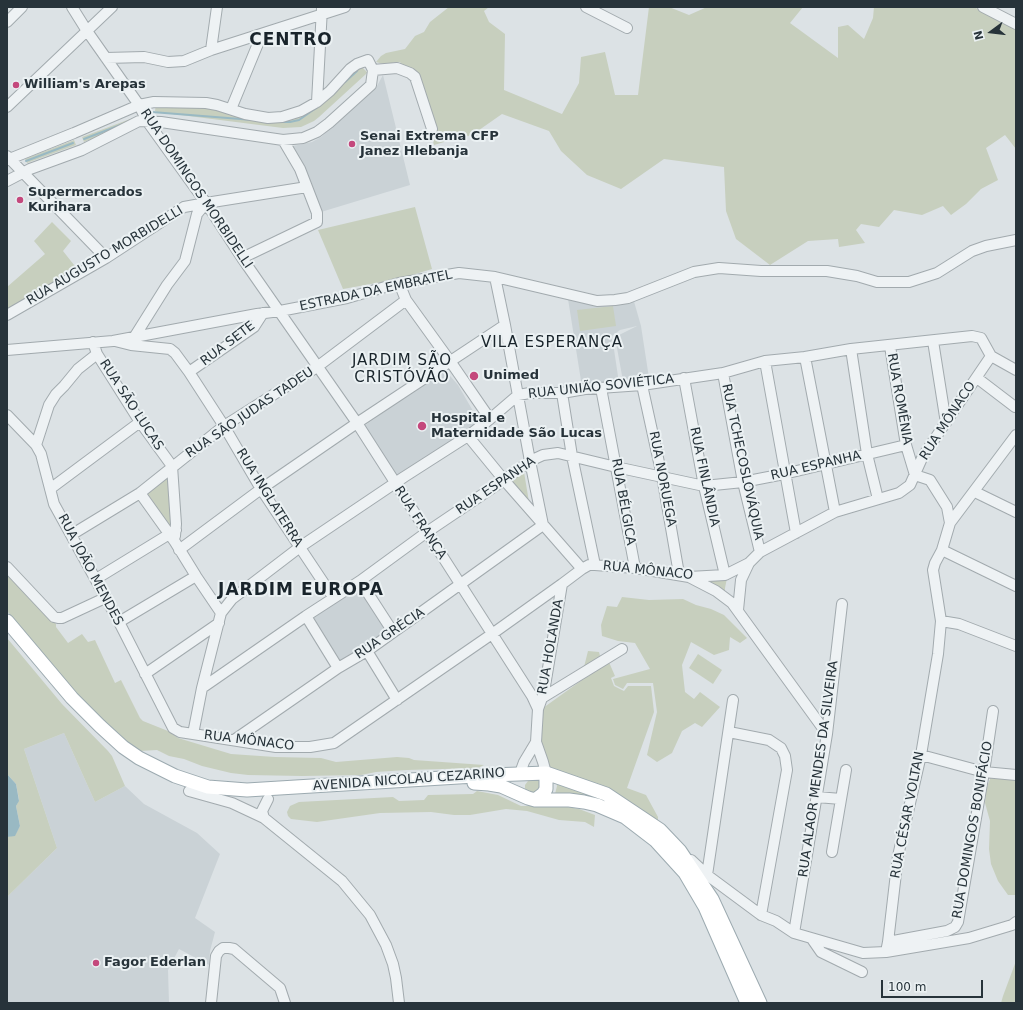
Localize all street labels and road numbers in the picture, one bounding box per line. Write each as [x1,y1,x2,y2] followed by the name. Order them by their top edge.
[137,106,255,272] street label: RUA DOMINGOS MORBIDELLI
[24,203,186,309] street label: RUA AUGUSTO MORBIDELLI
[298,267,454,315] street label: ESTRADA DA EMBRATEL
[198,318,258,370] street label: RUA SETE
[883,352,915,446] street label: RUA ROMÊNIA
[96,357,166,453] street label: RUA SÃO LUCAS
[183,364,317,462] street label: RUA SÃO JUDAS TADEU
[527,372,675,402] street label: RUA UNIÃO SOVIÉTICA
[917,379,979,463] street label: RUA MÔNACO
[718,382,766,542] street label: RUA TCHECOSLOVÁQUIA
[686,426,722,528] street label: RUA FINLÂNDIA
[645,430,679,528] street label: RUA NORUEGA
[232,446,306,550] street label: RUA INGLATERRA
[769,448,863,484] street label: RUA ESPANHA
[453,454,539,518] street label: RUA ESPANHA
[608,457,638,547] street label: RUA BÉLGICA
[391,483,449,563] street label: RUA FRANÇA
[54,512,126,628] street label: RUA JOÃO MENDES
[602,559,694,583] street label: RUA MÔNACO
[535,598,567,696] street label: RUA HOLANDA
[352,605,428,663] street label: RUA GRÉCIA
[796,660,842,878] street label: RUA ALAOR MENDES DA SILVEIRA
[203,728,295,754] street label: RUA MÔNACO
[950,740,996,920] street label: RUA DOMINGOS BONIFÁCIO
[888,750,928,880] street label: RUA CÉSAR VOLTAN
[312,766,506,794] street label: AVENIDA NICOLAU CEZARINO

